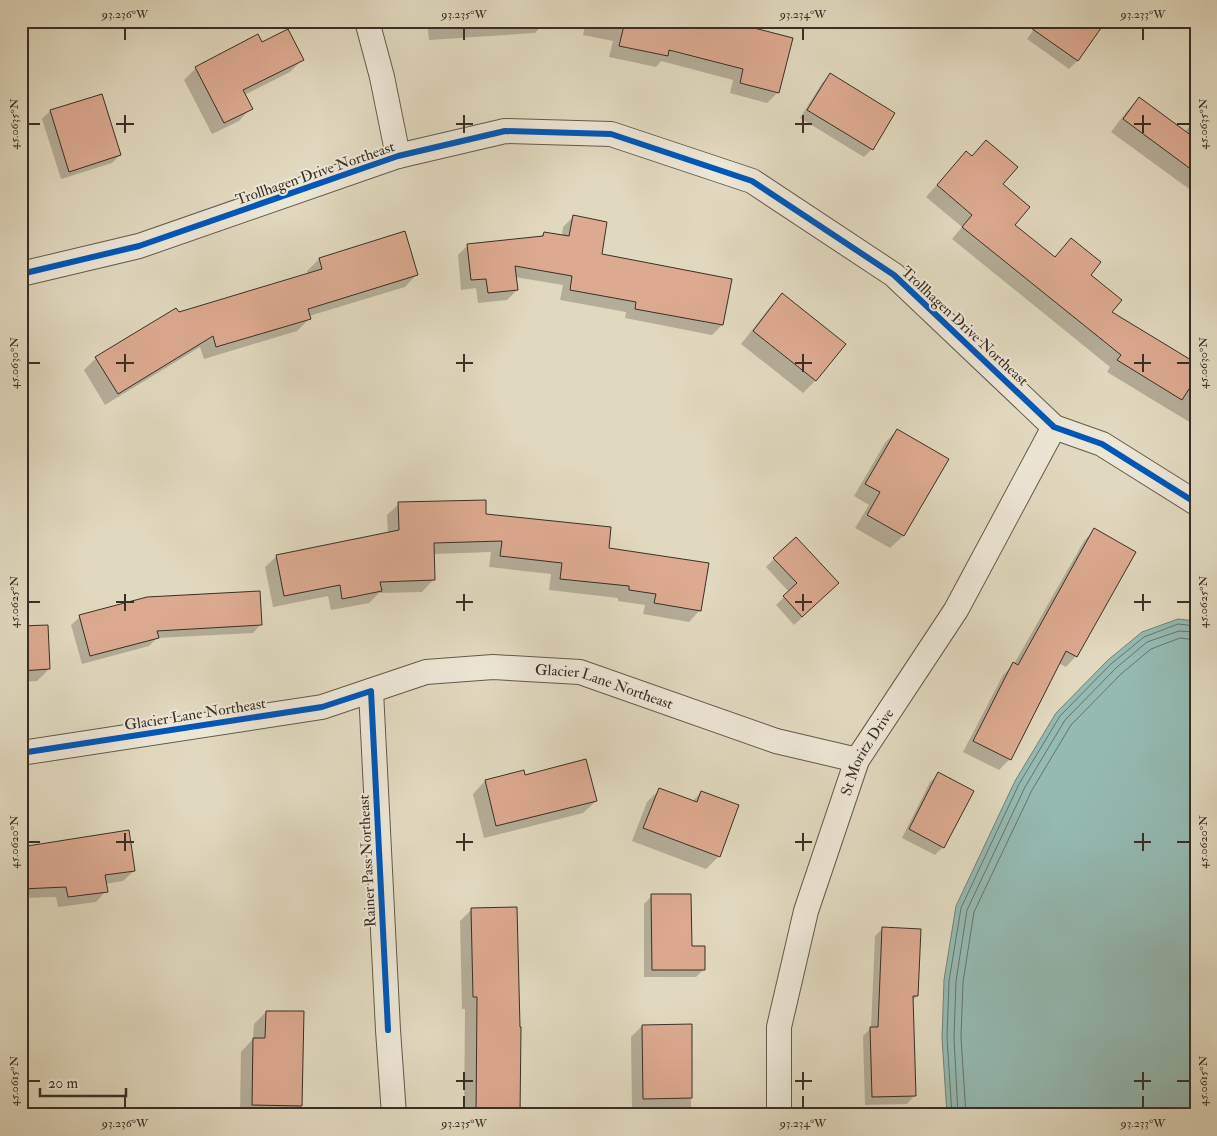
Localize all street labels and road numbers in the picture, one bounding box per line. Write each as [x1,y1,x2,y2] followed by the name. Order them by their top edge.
[233,137,397,210] street label: Trollhagen Drive Northeast
[897,262,1032,390] street label: Trollhagen Drive Northeast
[534,660,676,714] street label: Glacier Lane Northeast
[123,694,267,735] street label: Glacier Lane Northeast
[837,705,898,798] street label: St Moritz Drive
[355,794,380,928] street label: Rainer Pass Northeast

